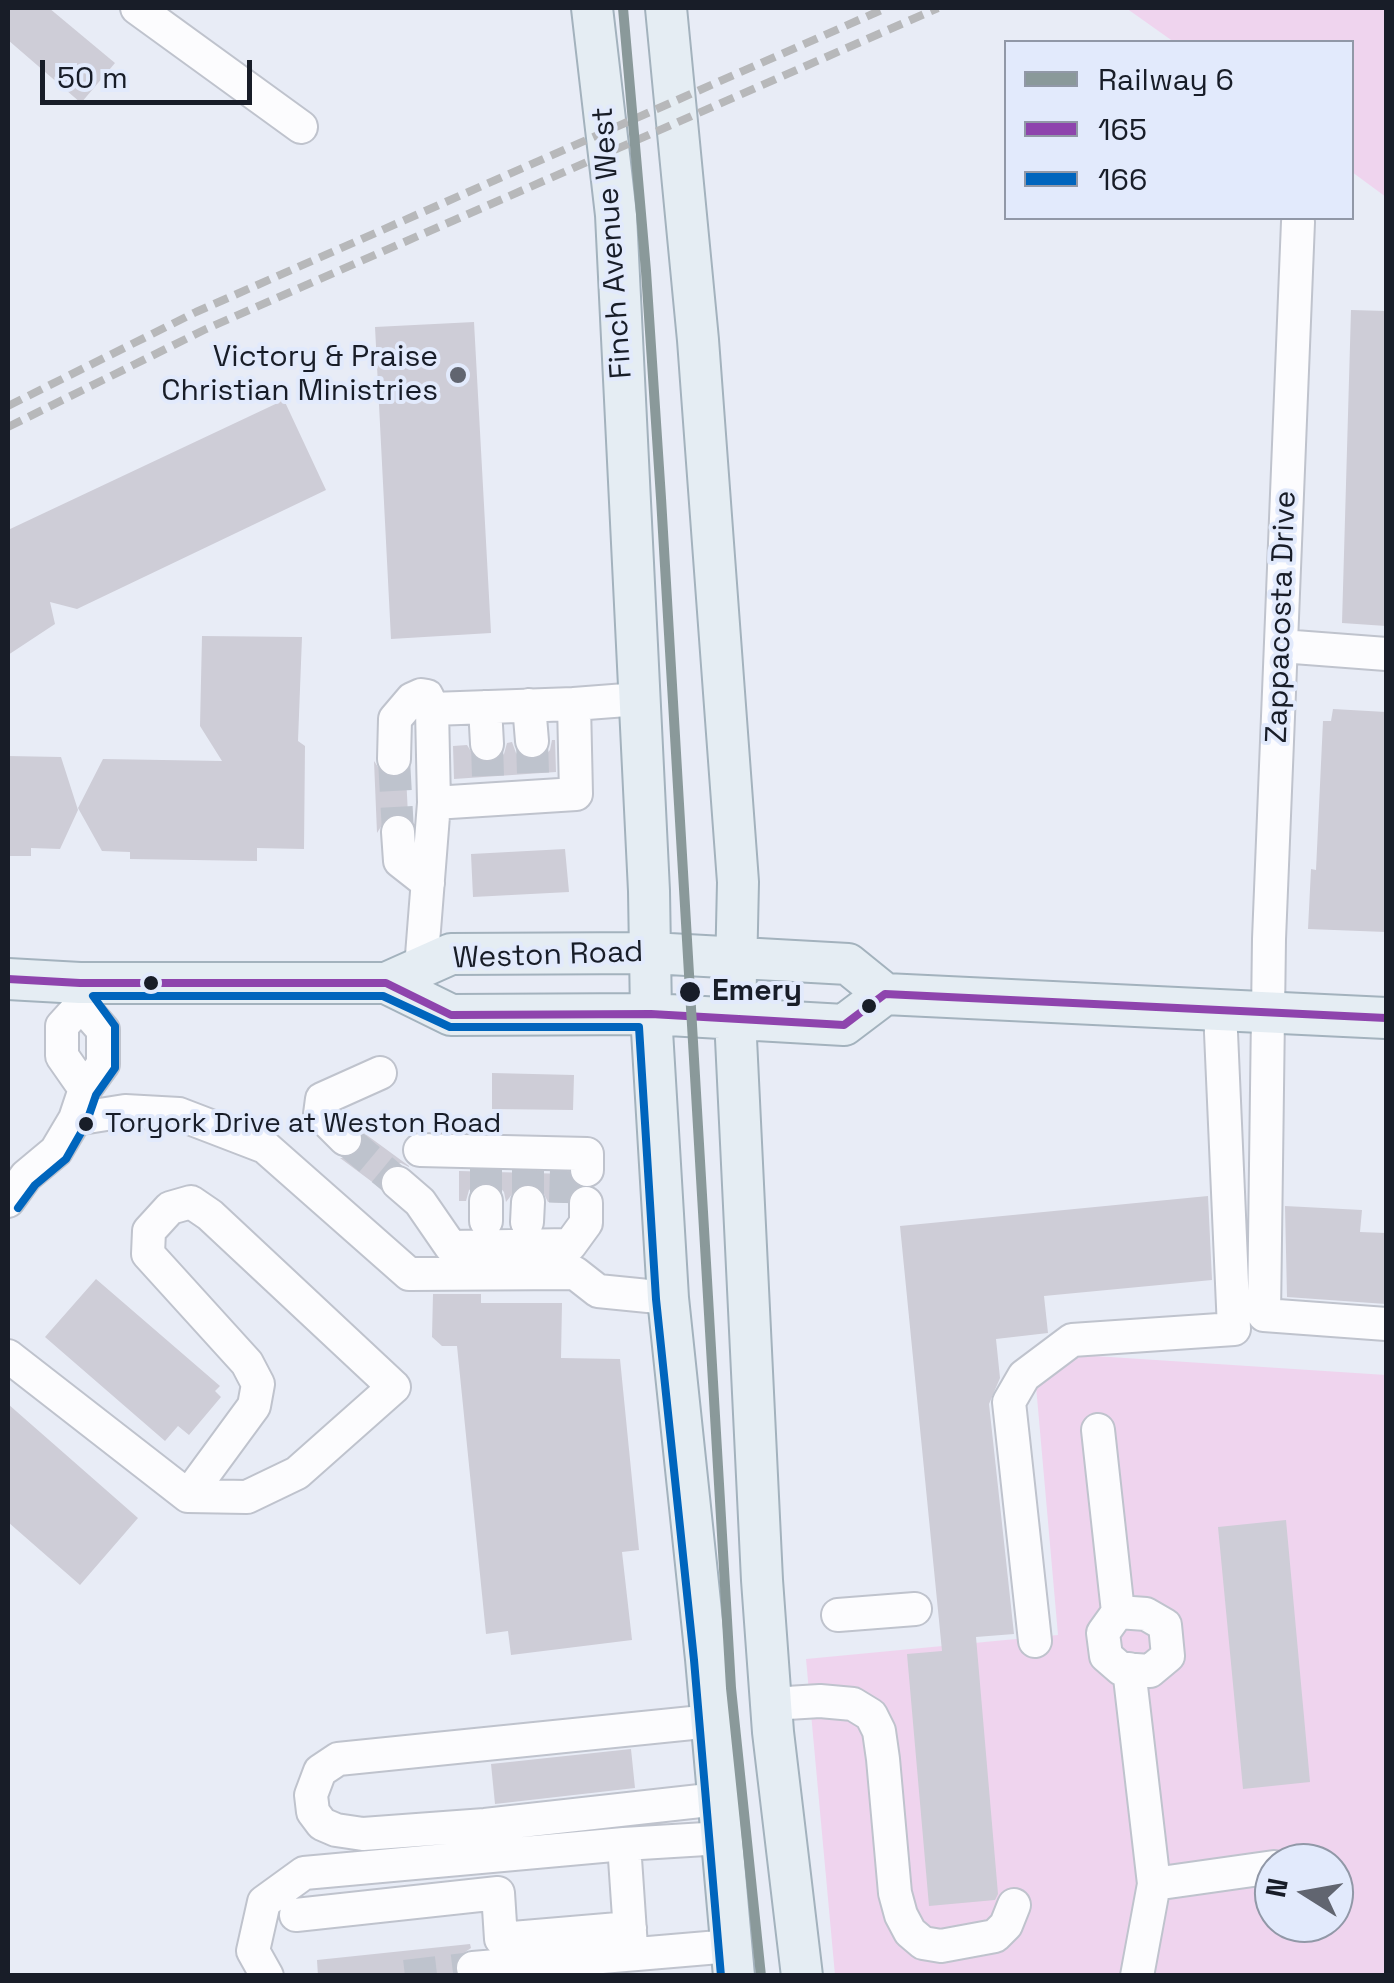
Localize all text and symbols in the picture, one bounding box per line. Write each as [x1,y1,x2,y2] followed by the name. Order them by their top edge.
[45,40,258,102] scale bar
[1004,40,1354,220] legend
[57,58,128,97] text: 50 m
[1098,60,1234,99] text: Railway 6
[586,106,640,380] street label: Finch Avenue West
[1098,110,1147,149] text: 165
[1098,160,1147,199] text: 166
[161,340,438,410] place label: Victory & Praise Christian Ministries
[447,364,469,386] marker: Victory & Praise Christian Ministries
[1260,490,1304,744] street label: Zappacosta Drive
[452,935,644,977] street label: Weston Road
[141,973,161,993] unlabelled marker
[712,974,802,1010] place label: Emery
[677,979,703,1005] marker: Emery
[859,996,879,1016] unlabelled marker
[105,1107,501,1141] place label: Toryork Drive at Weston Road
[76,1114,96,1134] marker: Toryork Drive at Weston Road
[1254,1843,1354,1943] north arrow
[1257,1875,1296,1900] text: N

